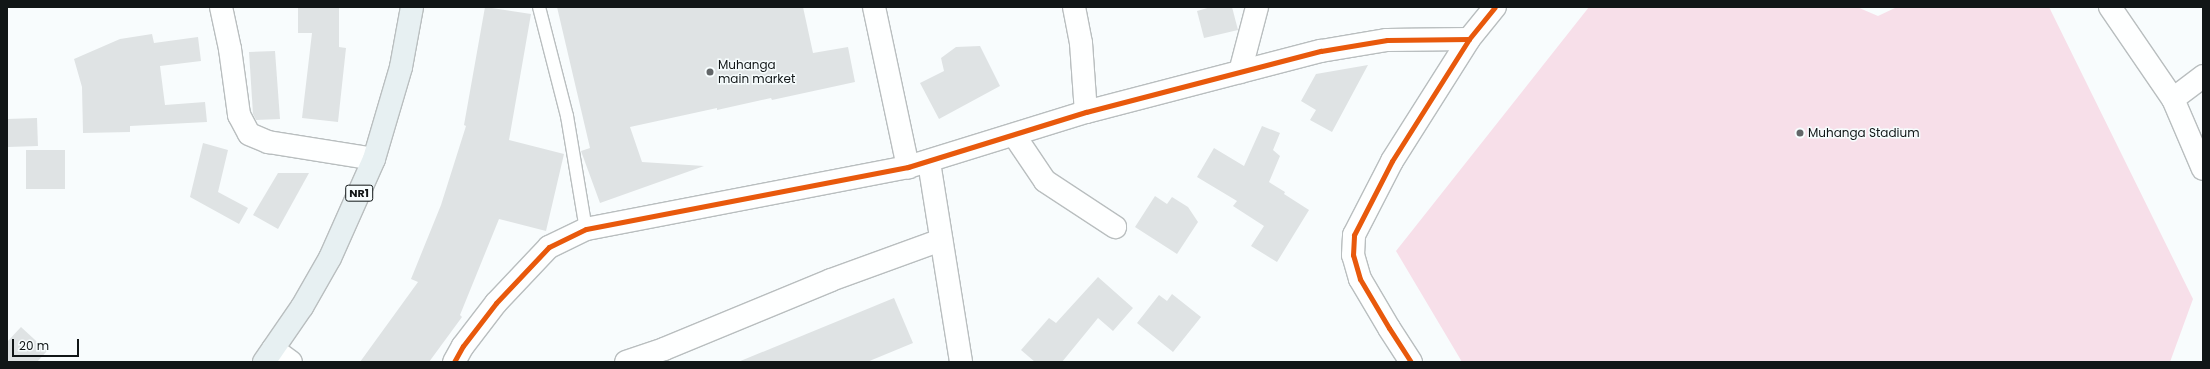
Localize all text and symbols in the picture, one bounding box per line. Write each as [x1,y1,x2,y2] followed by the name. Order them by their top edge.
[718,58,795,86] place label: Muhanga main market
[705,67,715,77] marker: Muhanga main market
[1808,126,1920,140] place label: Muhanga Stadium
[1795,128,1805,138] marker: Muhanga Stadium
[345,184,373,202] road number: NR1
[14,331,81,357] scale bar
[19,337,49,354] text: 20 m

